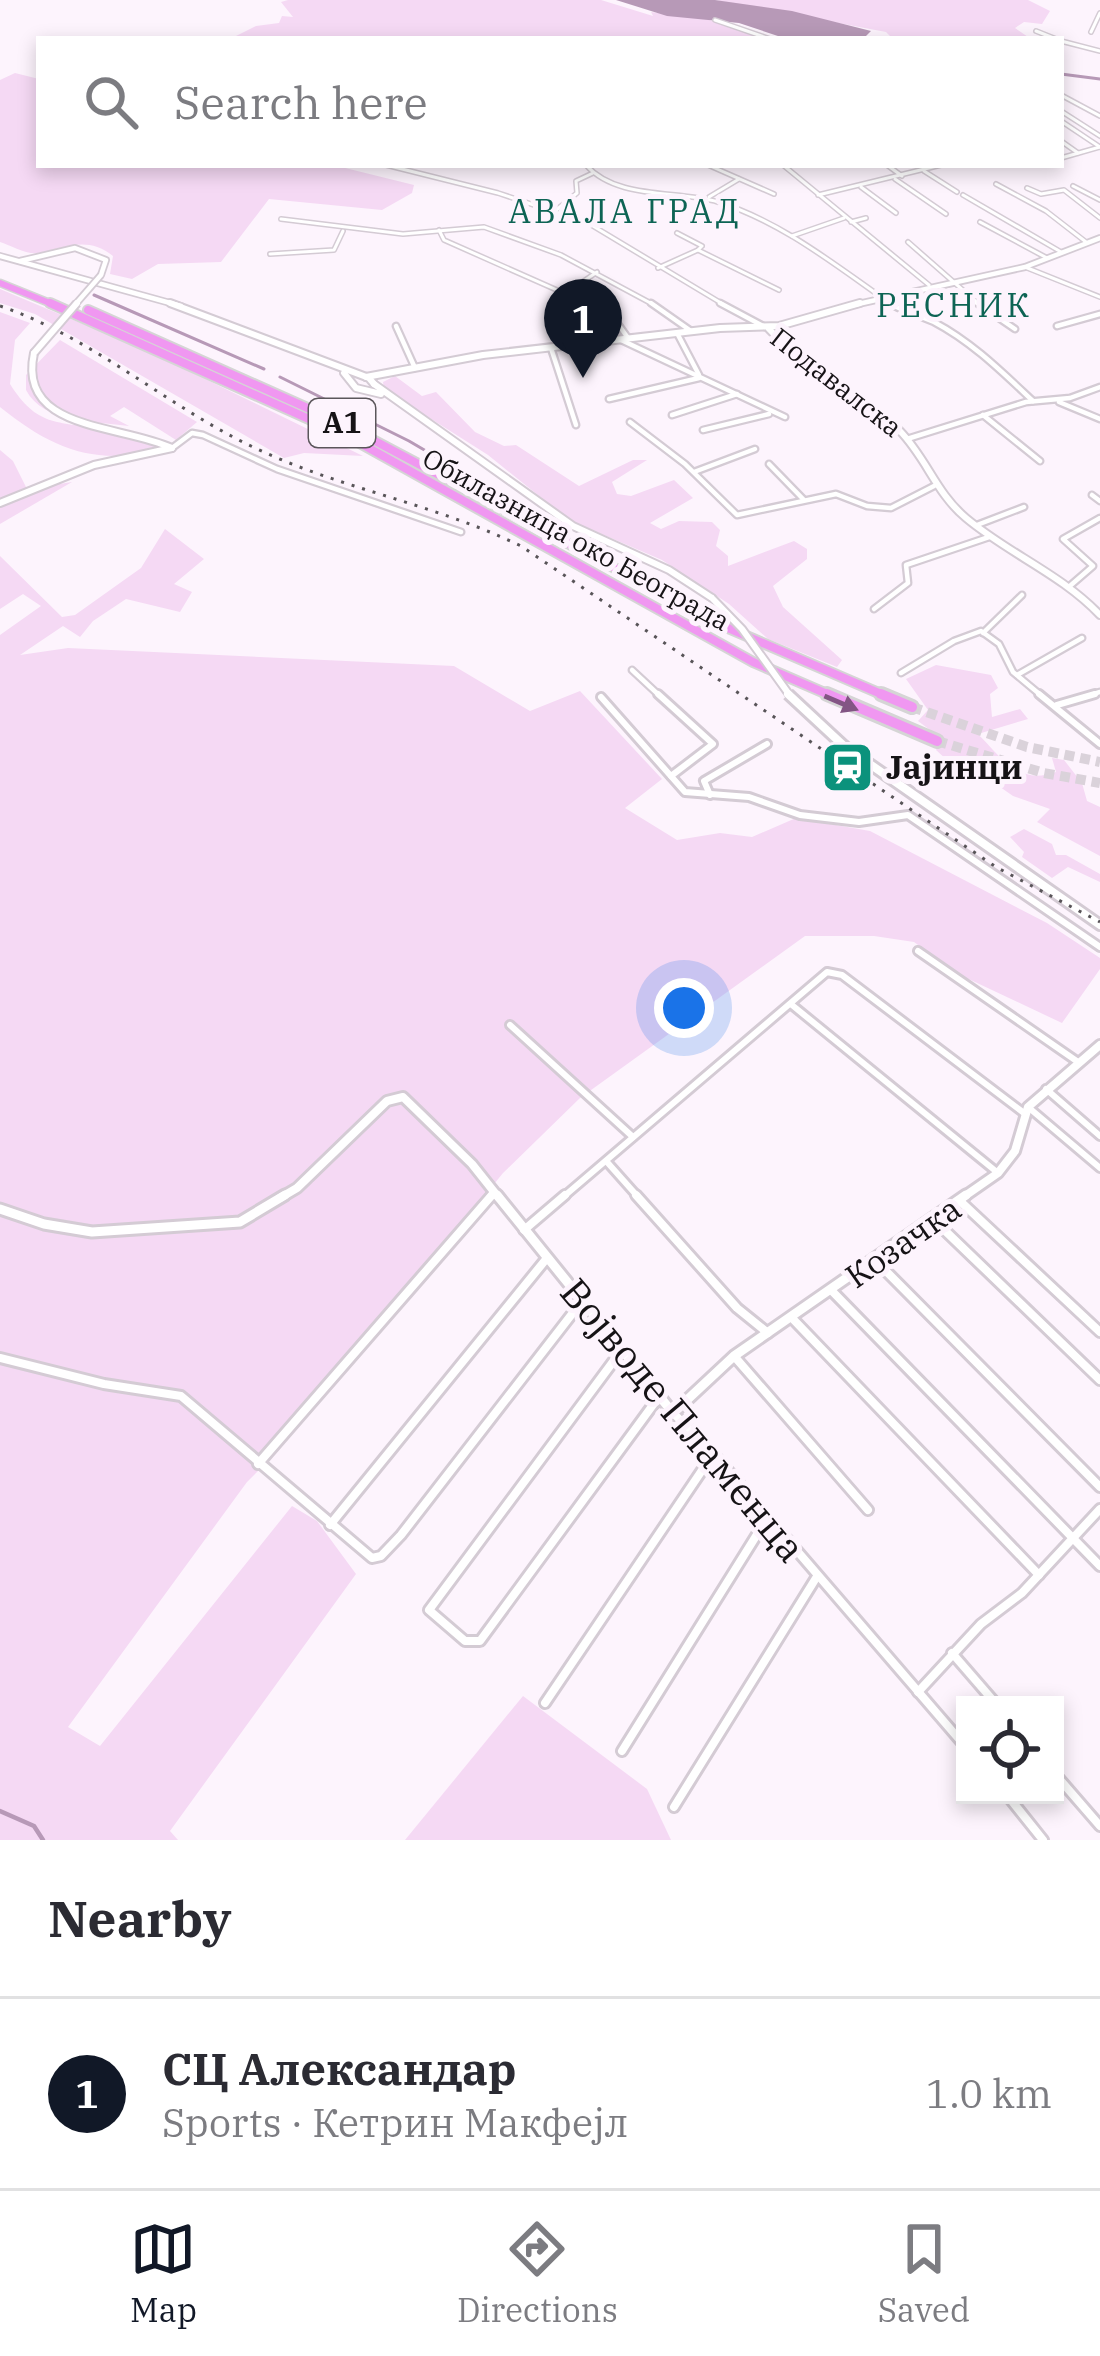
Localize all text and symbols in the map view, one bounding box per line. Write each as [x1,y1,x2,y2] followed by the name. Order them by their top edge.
[36,36,1064,168] search box
[78,69,144,135] icon: search
[174,73,428,131] text: Search here
[508,189,742,232] district label: АВАЛА ГРАД
[544,279,622,378] pin: 1
[876,283,1032,326] district label: РЕСНИК
[764,319,910,444] street label: Подавалска
[309,399,375,447] road number: A1
[417,440,736,638] street label: Обилазница око Београда
[823,694,859,713] one-way arrow
[819,739,875,795] station icon: Јајинци
[886,745,1023,788] place label: Јајинци
[654,978,714,1038] your location
[837,1186,969,1297] street label: Козачка
[550,1267,817,1572] street label: Војводе Пламенца
[956,1696,1064,1804] map controls
[956,1696,1064,1804] button: locate
[48,1885,232,1951] text: Nearby
[162,2039,516,2097] text: СЦ Александар
[75,2068,99,2119] text: 1
[926,2068,1052,2119] text: 1.0 km
[162,2097,628,2148] text: Sports · Кетрин Макфејл
[130,2216,197,2331] tab: Map
[457,2216,618,2331] tab: Directions
[878,2216,970,2331] tab: Saved

